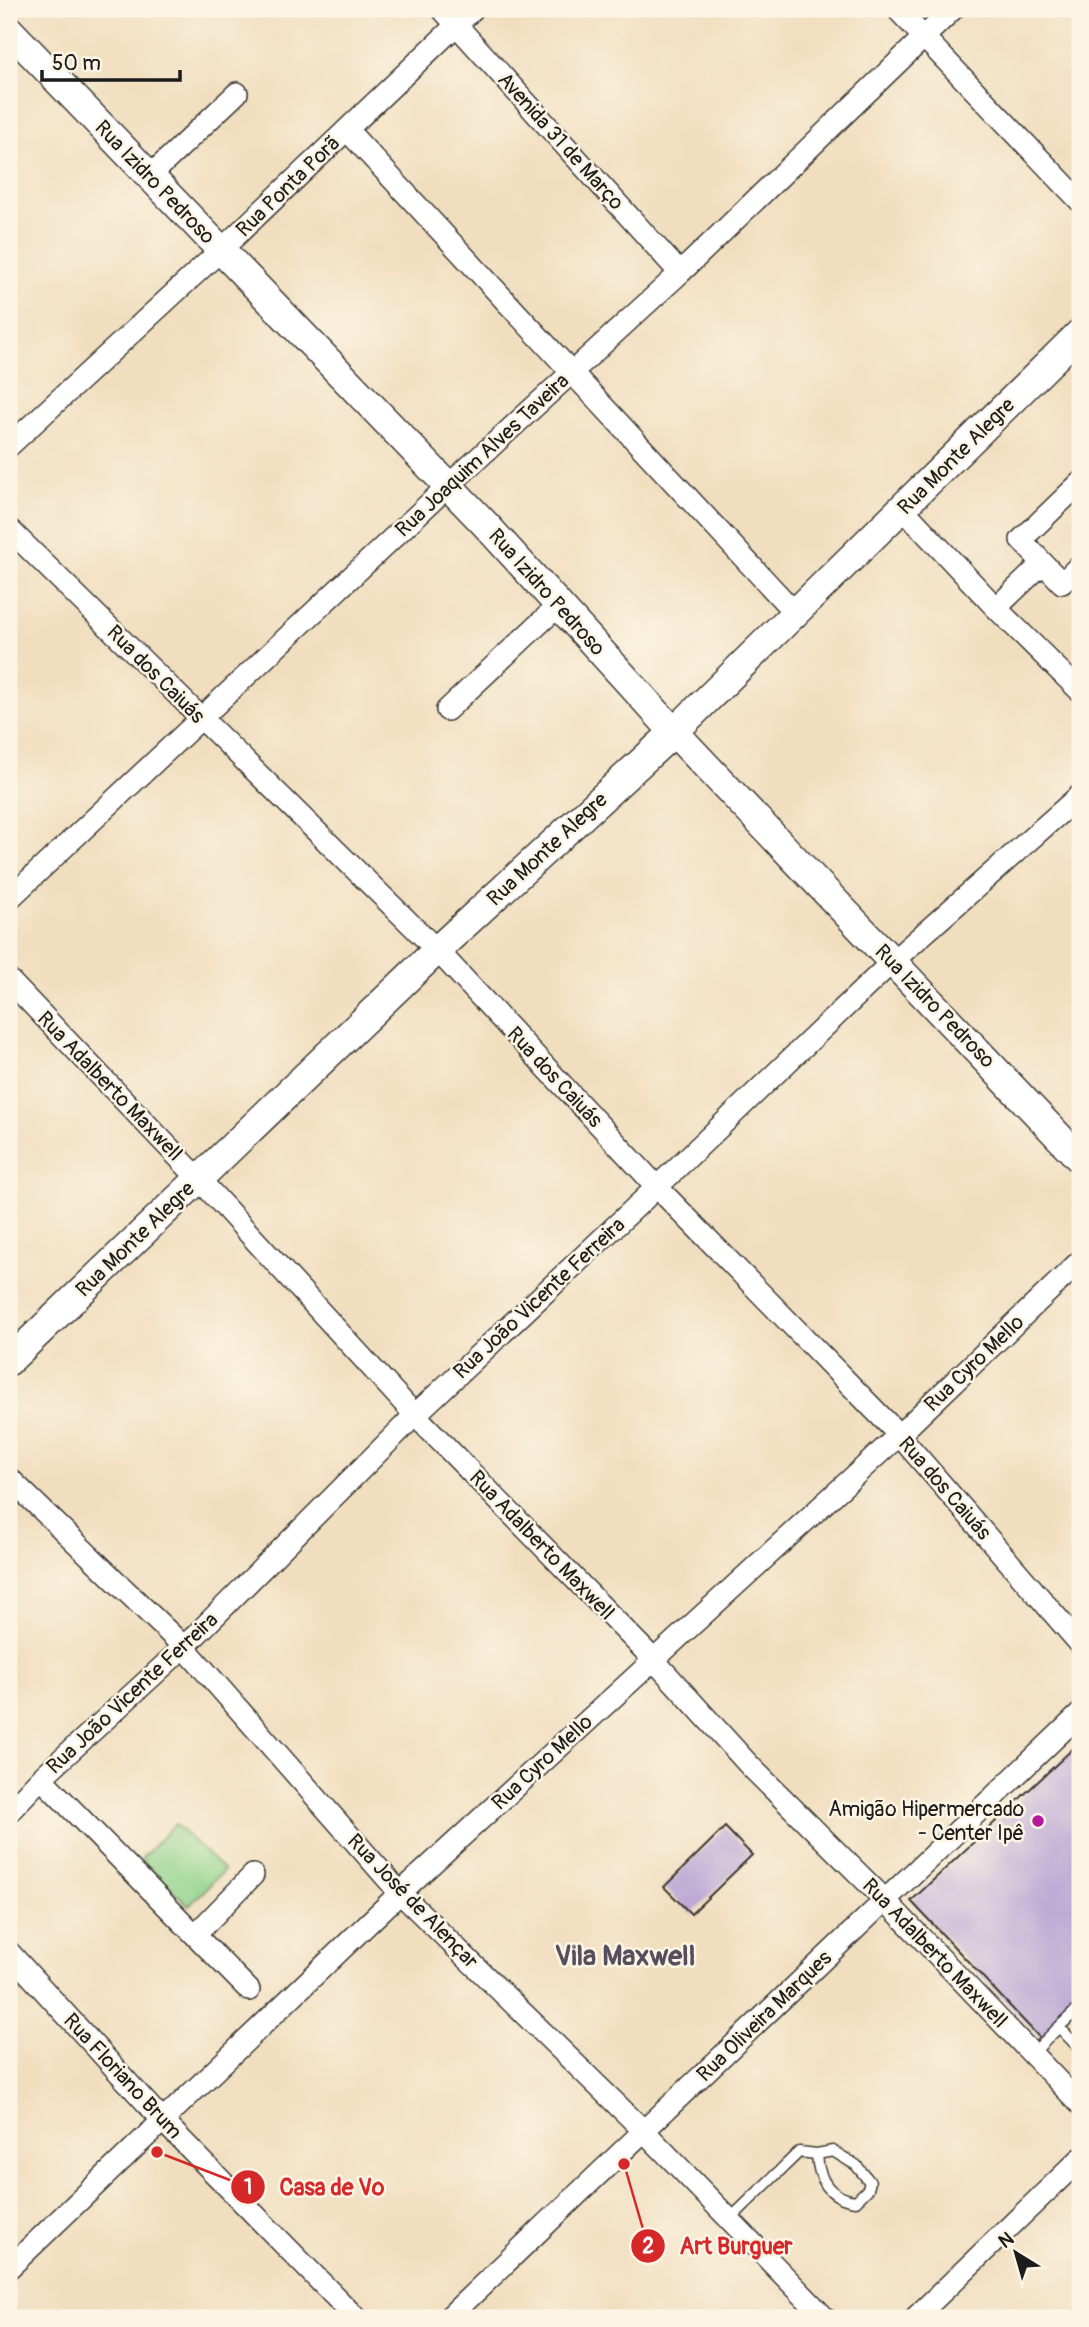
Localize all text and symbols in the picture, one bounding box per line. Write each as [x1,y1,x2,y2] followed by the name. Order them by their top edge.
[42,38,180,82] scale bar
[52,50,101,77] text: 50 m
[492,67,630,216] street label: Avenida 31 de Março
[89,115,221,250] street label: Rua Izidro Pedroso
[230,130,346,243] street label: Rua Ponta Porã
[390,368,575,543] street label: Rua Joaquim Alves Taveira
[892,391,1021,521] street label: Rua Monte Alegre
[482,523,611,662] street label: Rua Izidro Pedroso
[101,619,211,730] street label: Rua dos Caiuás
[481,786,614,912] street label: Rua Monte Alegre
[869,939,1001,1074] street label: Rua Izidro Pedroso
[31,1006,188,1167] street label: Rua Adalberto Maxwell
[501,1021,609,1134] street label: Rua dos Caiuás
[70,1175,201,1303] street label: Rua Monte Alegre
[448,1212,631,1385] street label: Rua João Vicente Ferreira
[919,1309,1030,1418] street label: Rua Cyro Mello
[892,1431,997,1546] street label: Rua dos Caiuás
[463,1465,620,1626] street label: Rua Adalberto Maxwell
[41,1607,224,1780] street label: Rua João Vicente Ferreira
[486,1709,599,1816] street label: Rua Cyro Mello
[828,1796,1024,1847] place label: Amigão Hipermercado - Center Ipê
[1030,1813,1046,1829] marker: Amigão Hipermercado - Center Ipê
[341,1828,484,1975] street label: Rua José de Alençar
[856,1873,1013,2034] street label: Rua Adalberto Maxwell
[555,1939,695,1974] district label: Vila Maxwell
[691,1945,838,2088] street label: Rua Oliveira Marques
[57,2008,188,2145] street label: Rua Floriano Brum
[231,2165,398,2209] callout: Casa de Vo
[280,2173,385,2202] text: Casa de Vo
[244,2174,252,2201] text: 1
[981,2218,1050,2288] north arrow
[631,2224,806,2268] callout: Art Burguer
[994,2227,1019,2254] text: N
[680,2232,793,2261] text: Art Burguer
[642,2233,654,2260] text: 2

